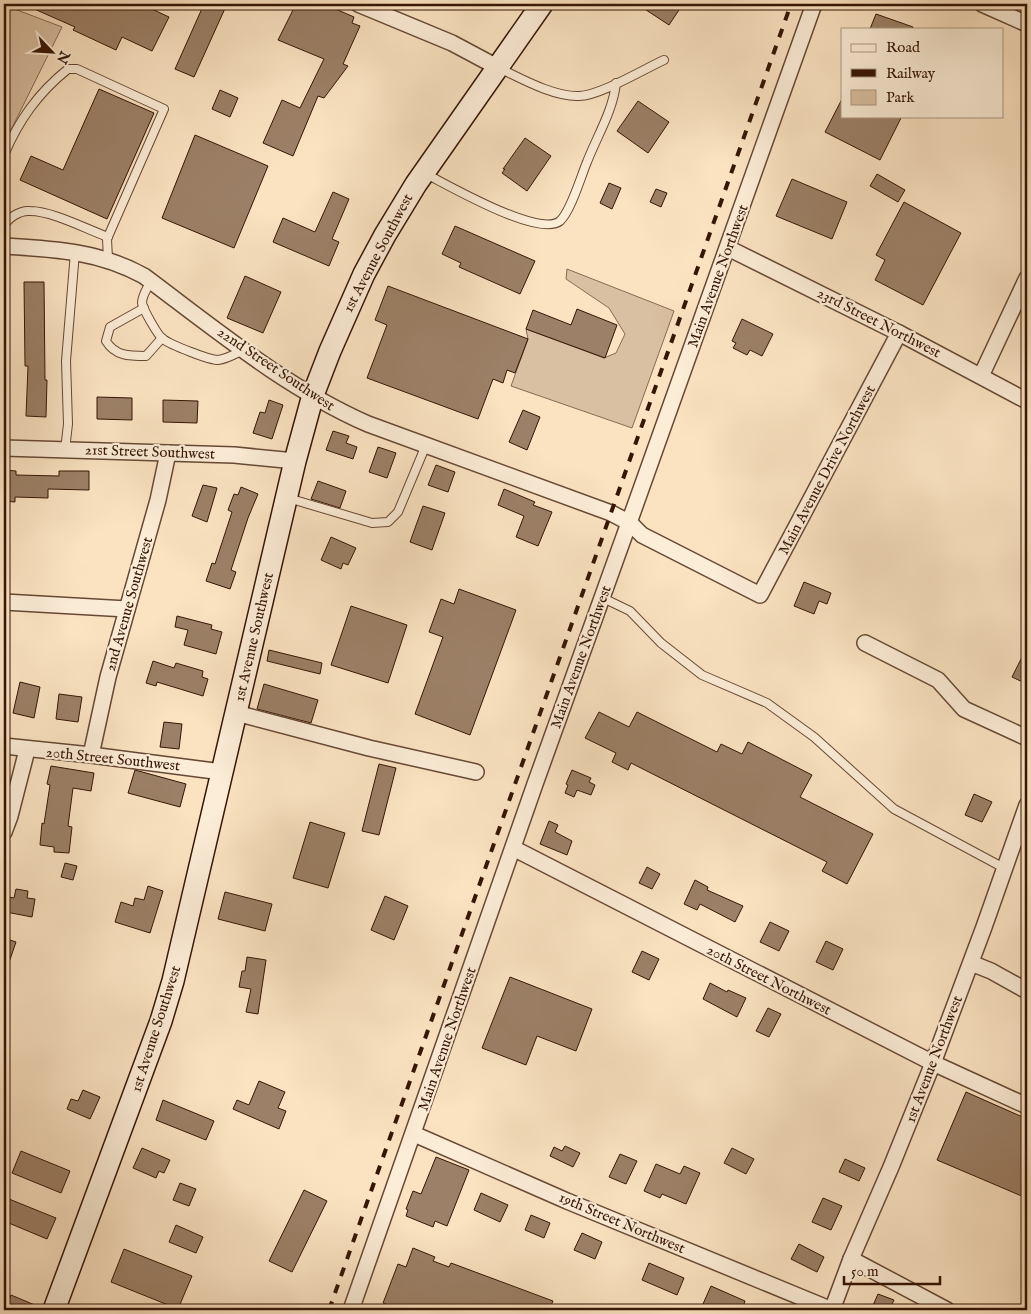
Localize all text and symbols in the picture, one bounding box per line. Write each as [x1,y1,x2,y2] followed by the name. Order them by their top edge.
[28,28,78,78] north arrow
[841,28,1004,118] legend
[886,38,921,57] text: Road
[52,47,74,66] text: N
[886,64,936,83] text: Railway
[886,88,916,107] text: Park
[339,190,417,316] street label: 1st Avenue Southwest
[683,202,753,350] street label: Main Avenue Northwest
[814,284,944,362] street label: 23rd Street Northwest
[214,323,338,415] street label: 22nd Street Southwest
[774,382,880,558] street label: Main Avenue Drive Northwest
[85,440,215,464] street label: 21st Street Southwest
[101,535,157,673] street label: 2nd Avenue Southwest
[230,571,278,703] street label: 1st Avenue Southwest
[546,583,616,731] street label: Main Avenue Northwest
[45,743,181,775] street label: 20th Street Southwest
[703,940,835,1020] street label: 20th Street Northwest
[127,963,185,1095] street label: 1st Avenue Southwest
[413,964,481,1114] street label: Main Avenue Northwest
[901,993,967,1125] street label: 1st Avenue Northwest
[556,1188,688,1258] street label: 19th Street Northwest
[844,1254,940,1286] scale bar
[851,1262,879,1281] text: 50 m

